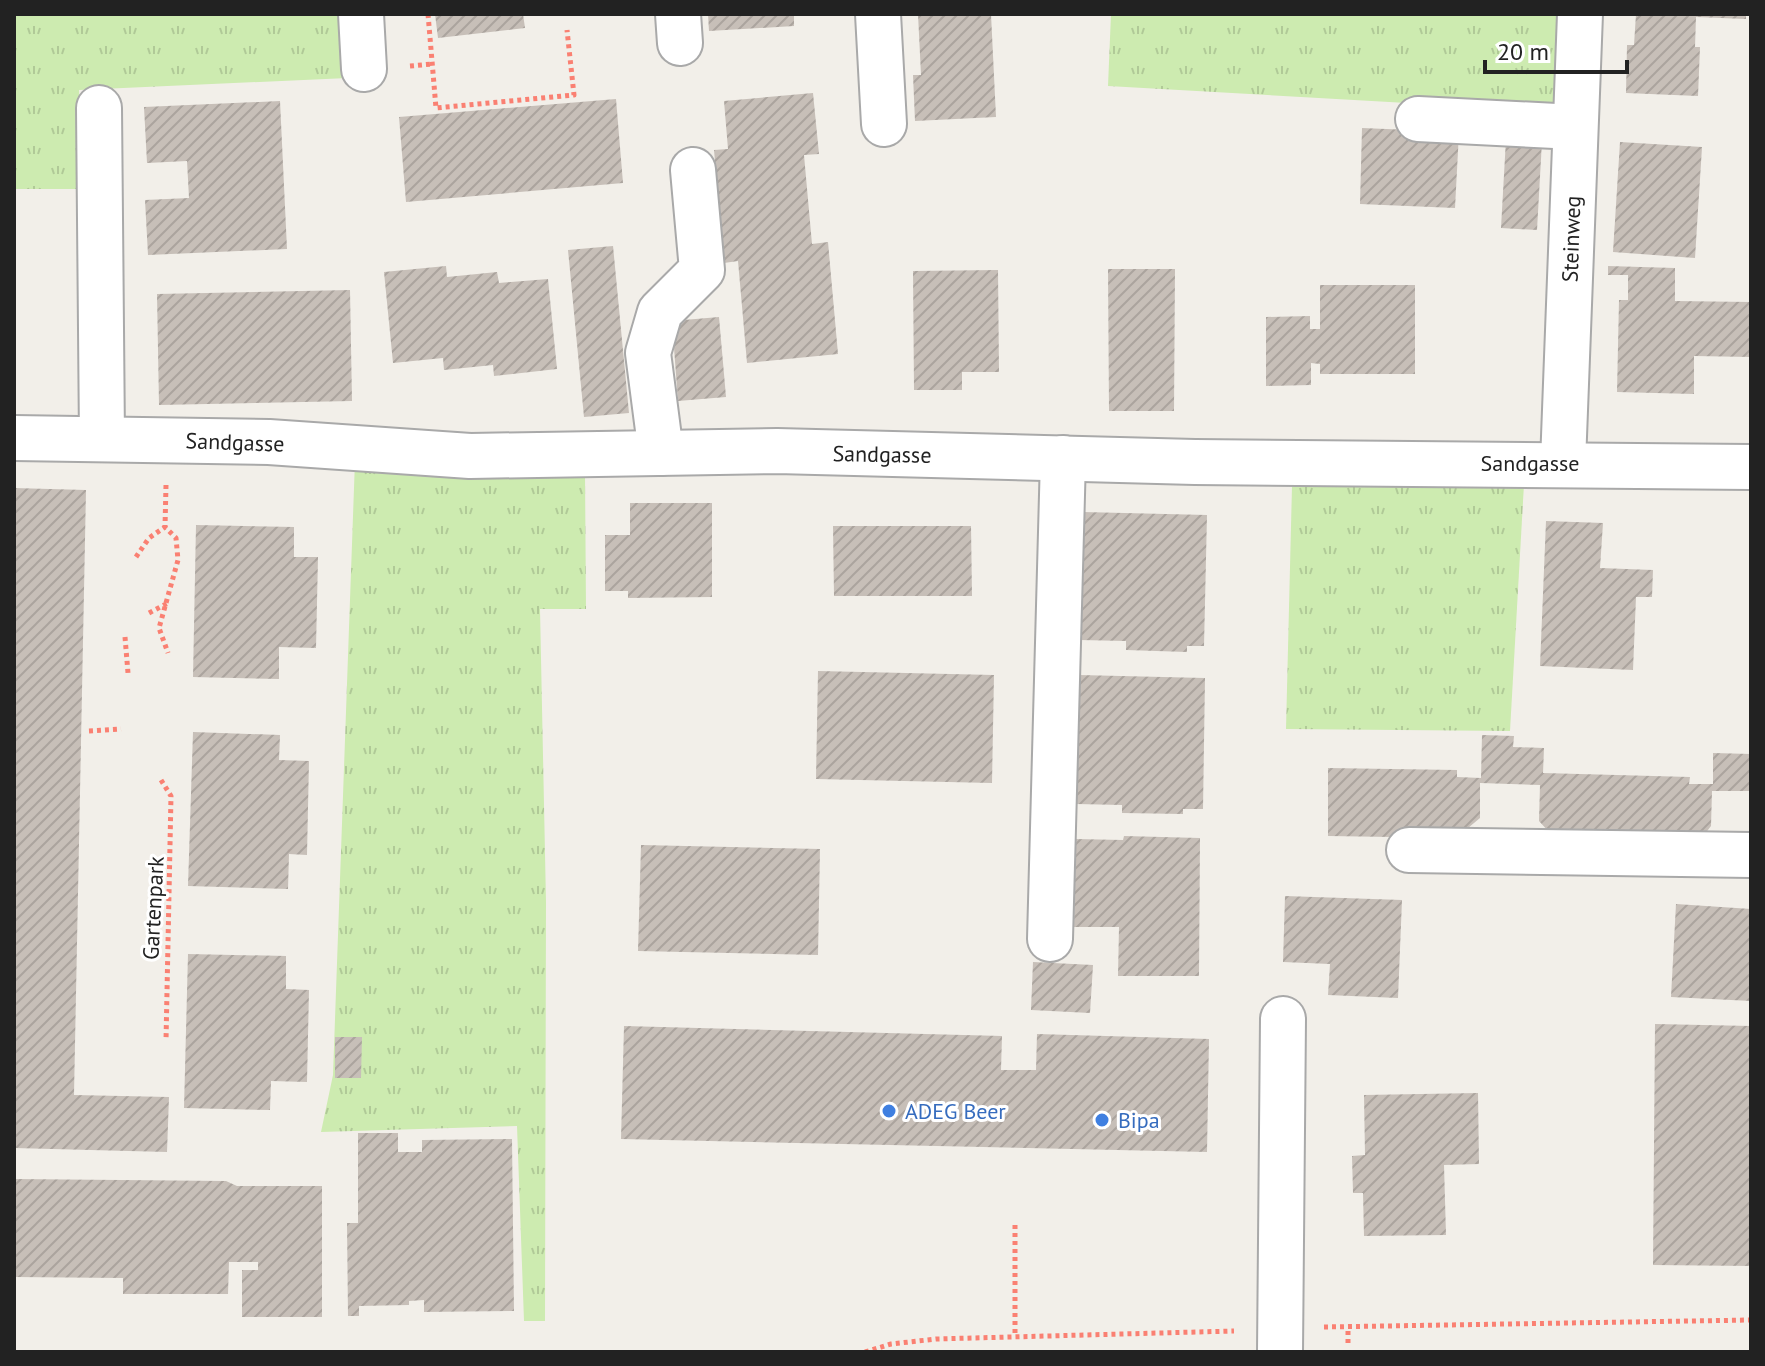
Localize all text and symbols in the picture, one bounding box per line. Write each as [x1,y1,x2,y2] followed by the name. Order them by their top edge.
[1485,24,1627,74] scale bar
[1497,36,1549,67] text: 20 m
[1555,195,1587,283] street label: Steinweg
[185,426,285,458] street label: Sandgasse
[832,439,932,469] street label: Sandgasse
[1481,449,1579,477] street label: Sandgasse
[136,855,170,961] street label: Gartenpark
[905,1097,1006,1125] place label: ADEG Beer
[880,1102,898,1120] marker: ADEG Beer
[1118,1106,1160,1134] place label: Bipa
[1093,1111,1111,1129] marker: Bipa

